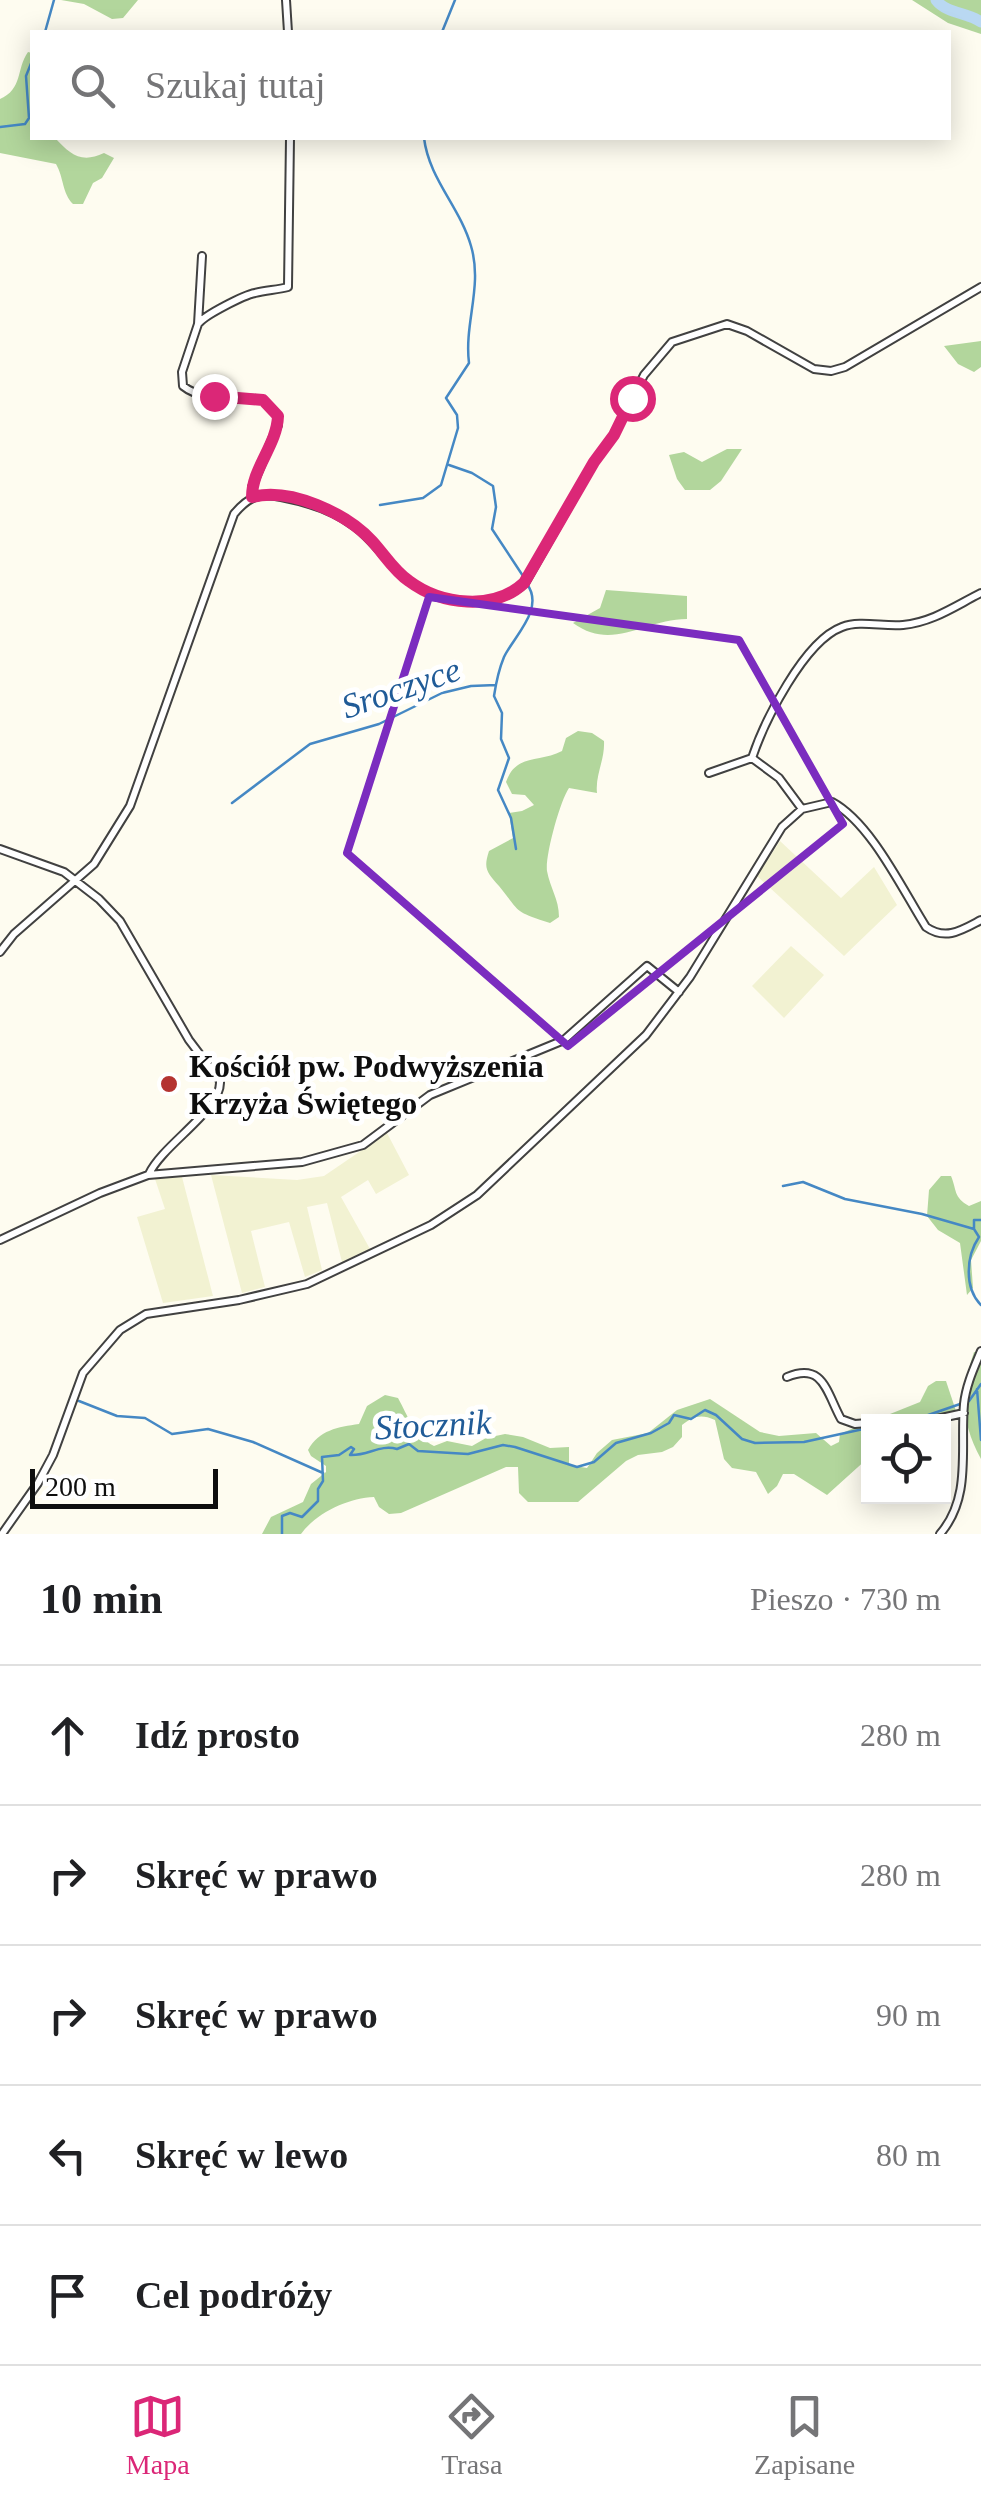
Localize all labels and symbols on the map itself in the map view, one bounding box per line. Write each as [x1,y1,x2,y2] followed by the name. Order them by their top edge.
[192,374,238,420] route end
[610,376,656,422] route start
[336,650,466,726] water label: Sroczyce
[189,1048,544,1121] place label: Kościół pw. Podwyższenia Krzyża Świętego
[158,1073,180,1095] marker: Kościół pw. Podwyższenia Krzyża Świętego
[374,1402,494,1448] water label: Stocznik
[30,1464,218,1508] scale bar

